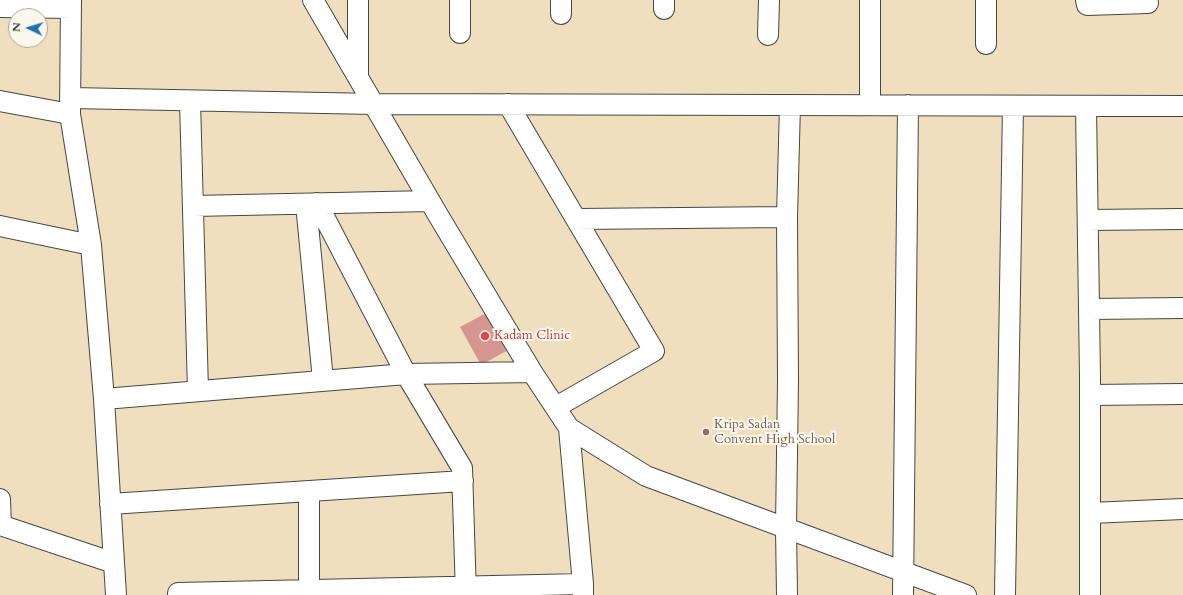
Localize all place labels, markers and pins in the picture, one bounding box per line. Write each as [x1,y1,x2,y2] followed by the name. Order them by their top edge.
[494,328,570,344] place label: Kadam Clinic
[479,330,491,342] marker: Kadam Clinic
[714,417,835,448] place label: Kripa Sadan Convent High School
[701,427,711,437] marker: Kripa Sadan Convent High School

